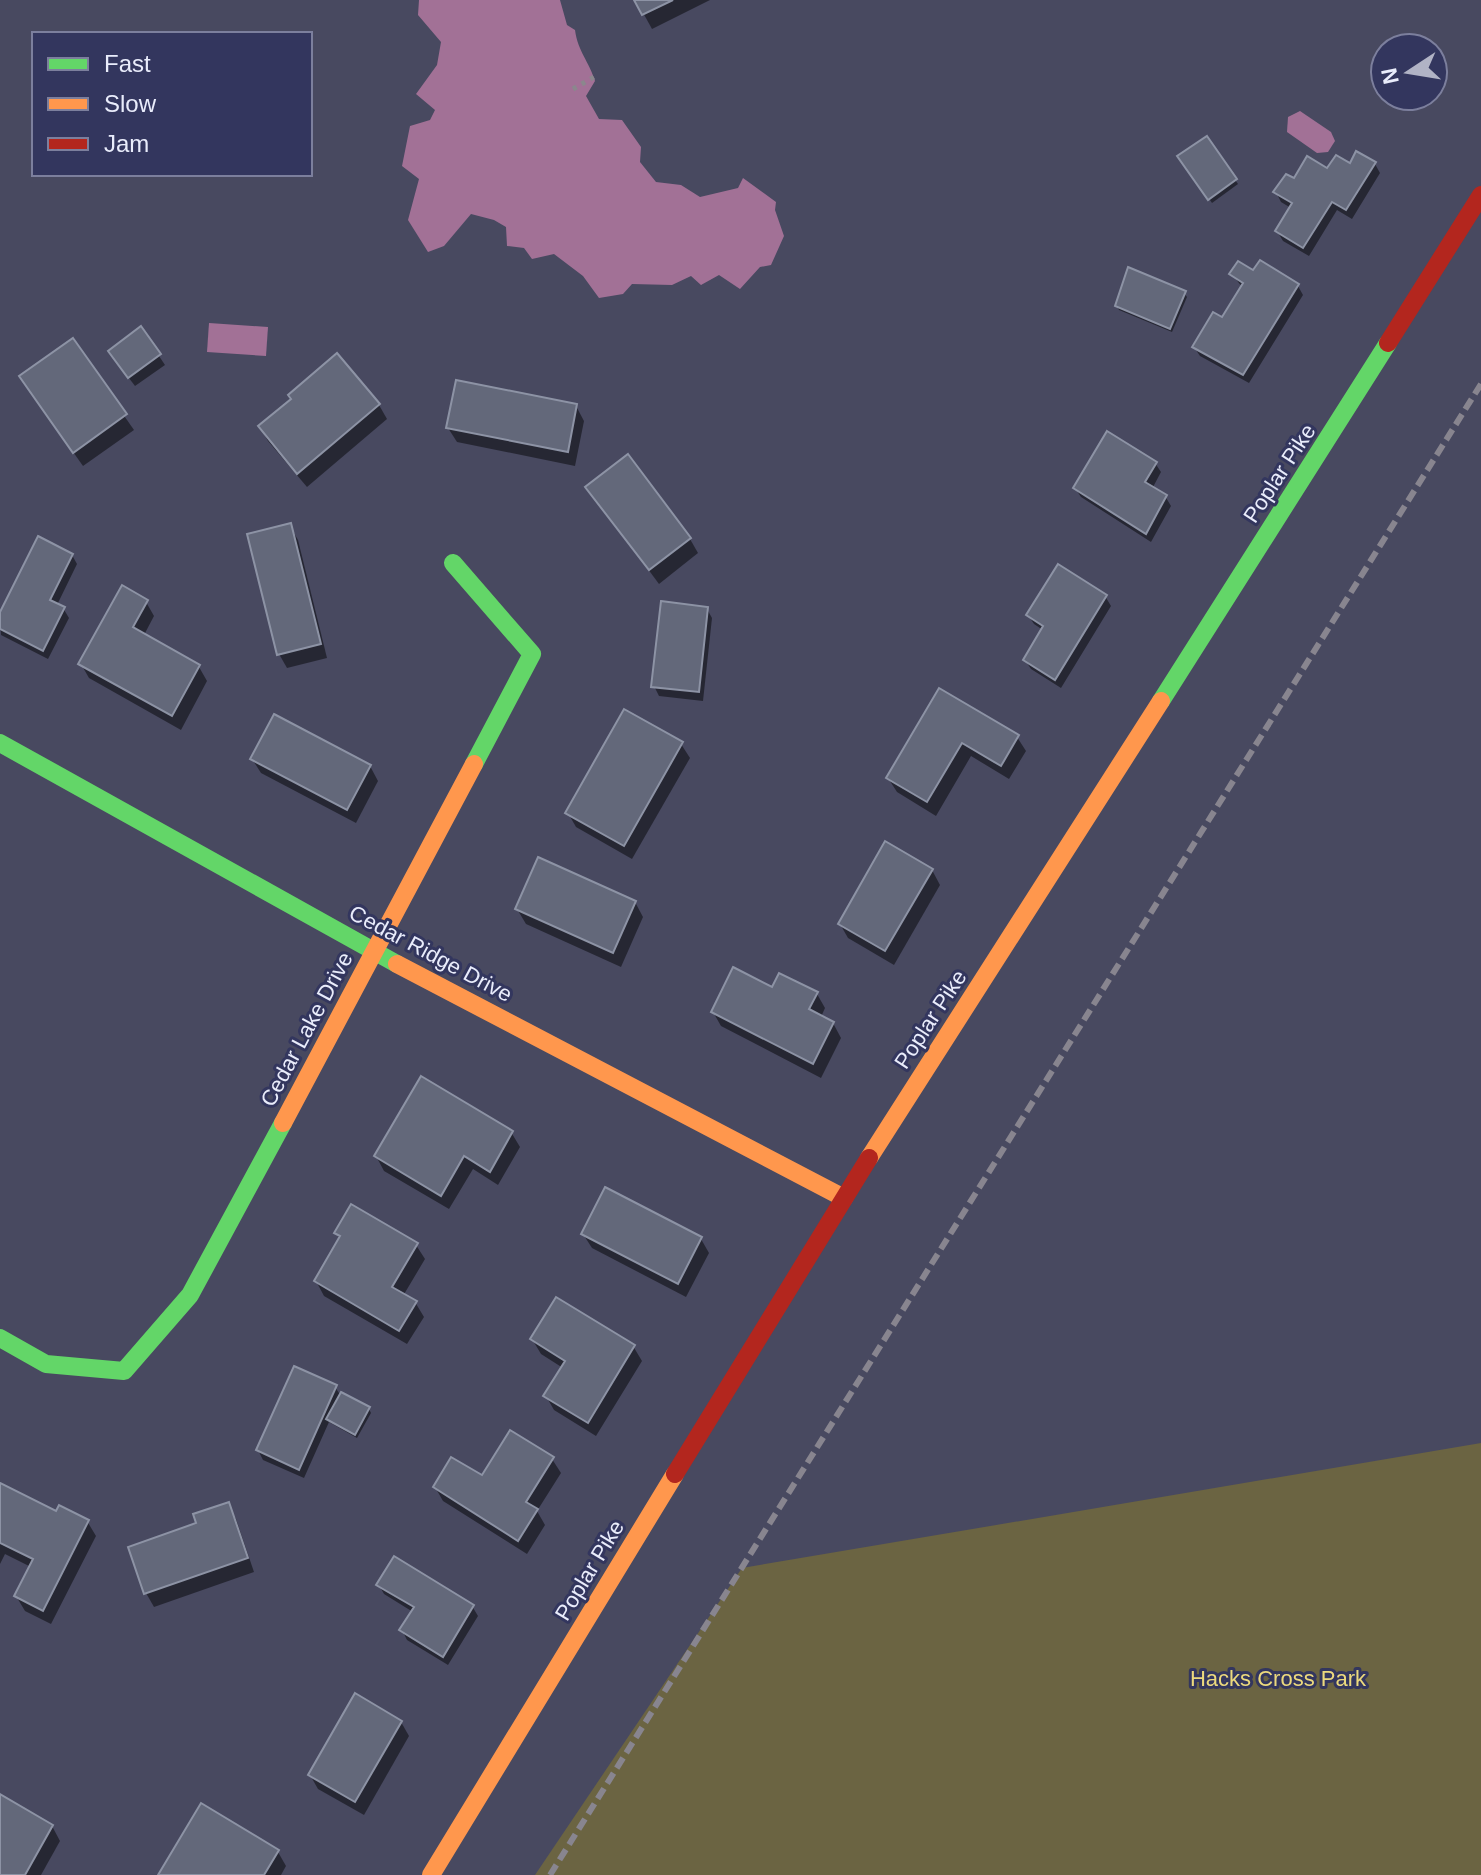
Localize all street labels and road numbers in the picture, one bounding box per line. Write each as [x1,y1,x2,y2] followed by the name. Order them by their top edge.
[1238,419,1321,527] street label: Poplar Pike
[345,900,517,1007] street label: Cedar Ridge Drive
[255,948,358,1111] street label: Cedar Lake Drive
[889,965,972,1073] street label: Poplar Pike
[550,1516,629,1625] street label: Poplar Pike

